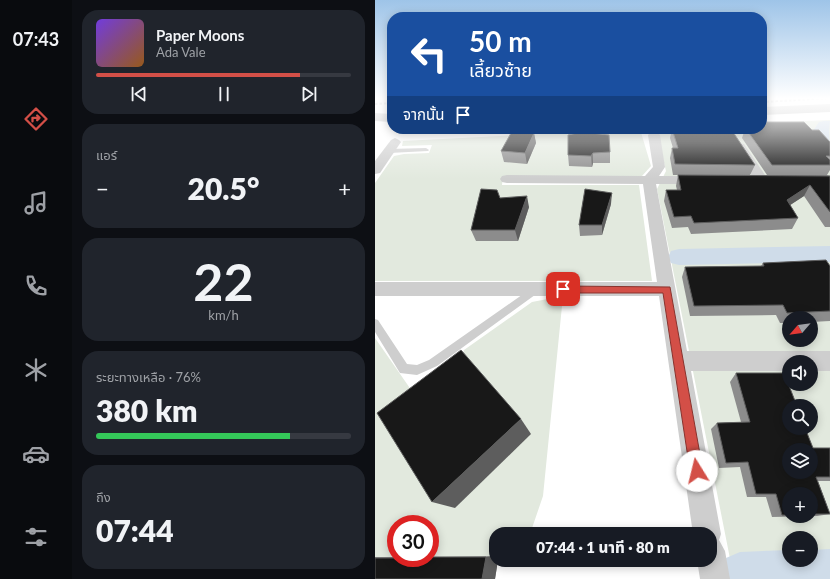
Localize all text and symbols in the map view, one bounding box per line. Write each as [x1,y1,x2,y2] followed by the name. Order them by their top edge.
[469,24,532,58] text: 50 m
[156,26,244,44] text: Paper Moons
[13,28,59,50] text: 07:43
[403,28,455,80] icon: left
[156,44,206,60] text: Ada Vale
[469,59,532,81] text: เลี้ยวซ้าย
[128,83,150,105] icon: previous
[213,83,235,105] icon: pause
[298,83,320,105] icon: next
[452,104,474,126] icon: arrive
[22,105,50,133] icon: directions
[403,105,444,123] text: จากนั้น
[96,147,117,163] text: แอร์
[188,170,259,206] text: 20.5°
[96,175,109,202] text: −
[338,175,351,202] text: +
[22,189,50,217] icon: music
[193,250,254,312] text: 22
[22,272,50,300] icon: phone
[546,272,580,306] pin
[552,278,574,300] icon: arrive
[208,307,239,323] text: km/h
[782,311,818,347] north arrow
[782,311,818,567] map controls
[782,355,818,391] button: sound
[22,356,50,384] icon: climate
[96,369,201,385] text: ระยะทางเหลือ · 76%
[96,392,197,428] text: 380 km
[782,399,818,435] button: search
[22,440,50,468] icon: car
[782,443,818,479] button: layers
[676,450,718,492] position arrow
[782,487,818,523] button: +
[96,489,111,505] text: ถึง
[96,512,174,548] text: 07:44
[387,515,439,567] speed limit sign: 30
[22,523,50,551] icon: filters
[782,531,818,567] button: −
[536,538,670,556] text: 07:44 · 1 นาที · 80 m

